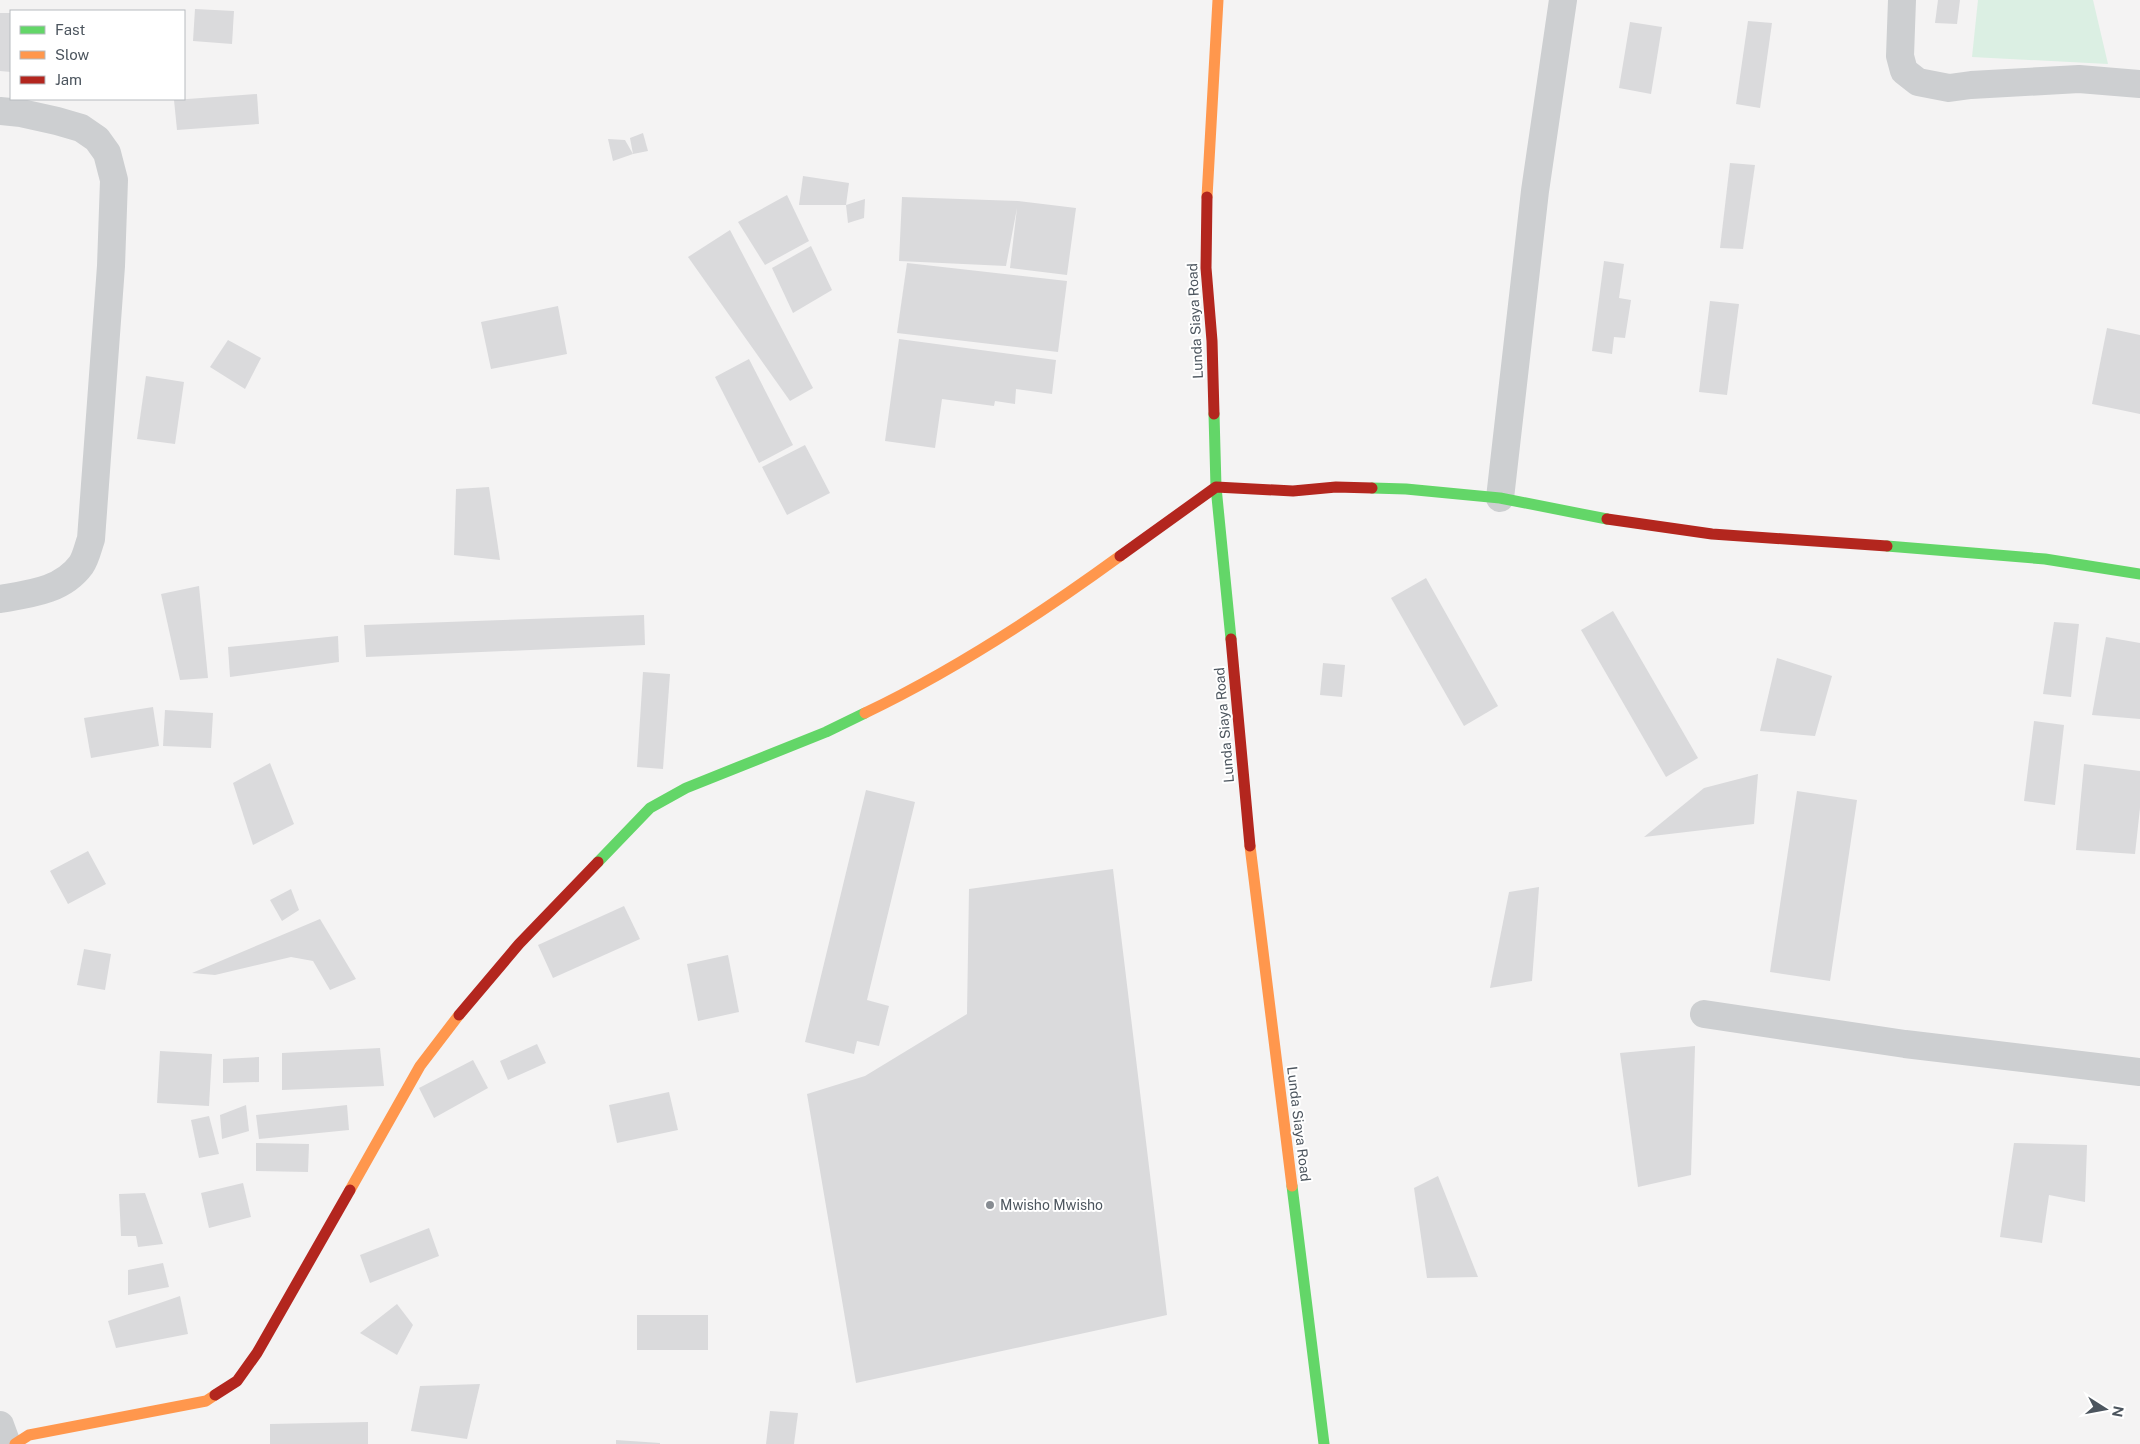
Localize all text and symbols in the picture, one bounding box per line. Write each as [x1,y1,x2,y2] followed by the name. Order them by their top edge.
[10,10,185,100] legend
[55,21,85,38] text: Fast
[55,46,90,63] text: Slow
[55,71,82,88] text: Jam
[1184,263,1206,379] street label: Lunda Siaya Road
[1211,667,1237,783] street label: Lunda Siaya Road
[1284,1066,1314,1182] street label: Lunda Siaya Road
[1000,1197,1103,1213] place label: Mwisho Mwisho
[984,1199,996,1211] marker: Mwisho Mwisho
[2080,1384,2130,1434] north arrow
[2109,1405,2127,1418] text: N

